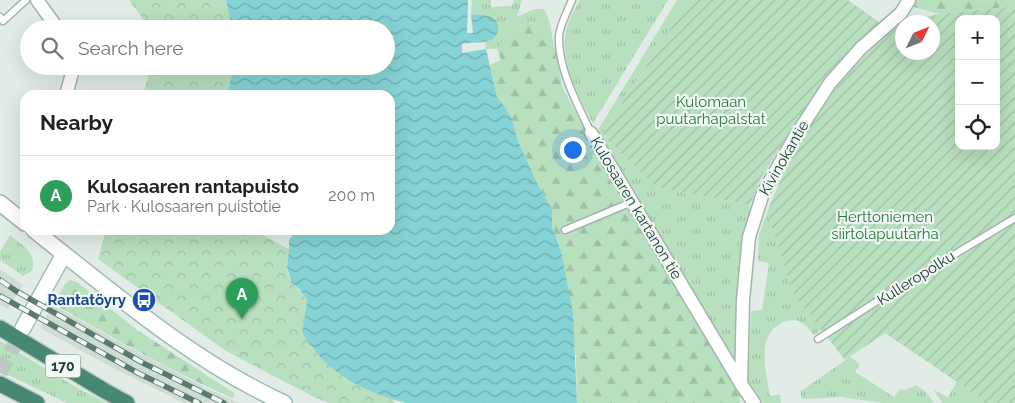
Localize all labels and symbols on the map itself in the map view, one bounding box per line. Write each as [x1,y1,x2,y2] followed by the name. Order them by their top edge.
[895,15,940,60] north arrow
[656,93,766,128] park label: Kulomaan puutarhapalstat
[755,117,813,199] street label: Kivinokantie
[586,133,686,283] street label: Kulosaaren kartanon tie
[560,137,586,163] your location
[831,208,939,243] park label: Herttoniemen siirtolapuutarha
[874,247,958,309] street label: Kulleropolku
[226,278,258,319] pin: A
[131,287,157,313] bus stop icon: Rantatöyry
[47,291,127,309] place label: Rantatöyry
[46,354,80,378] road number: 170

